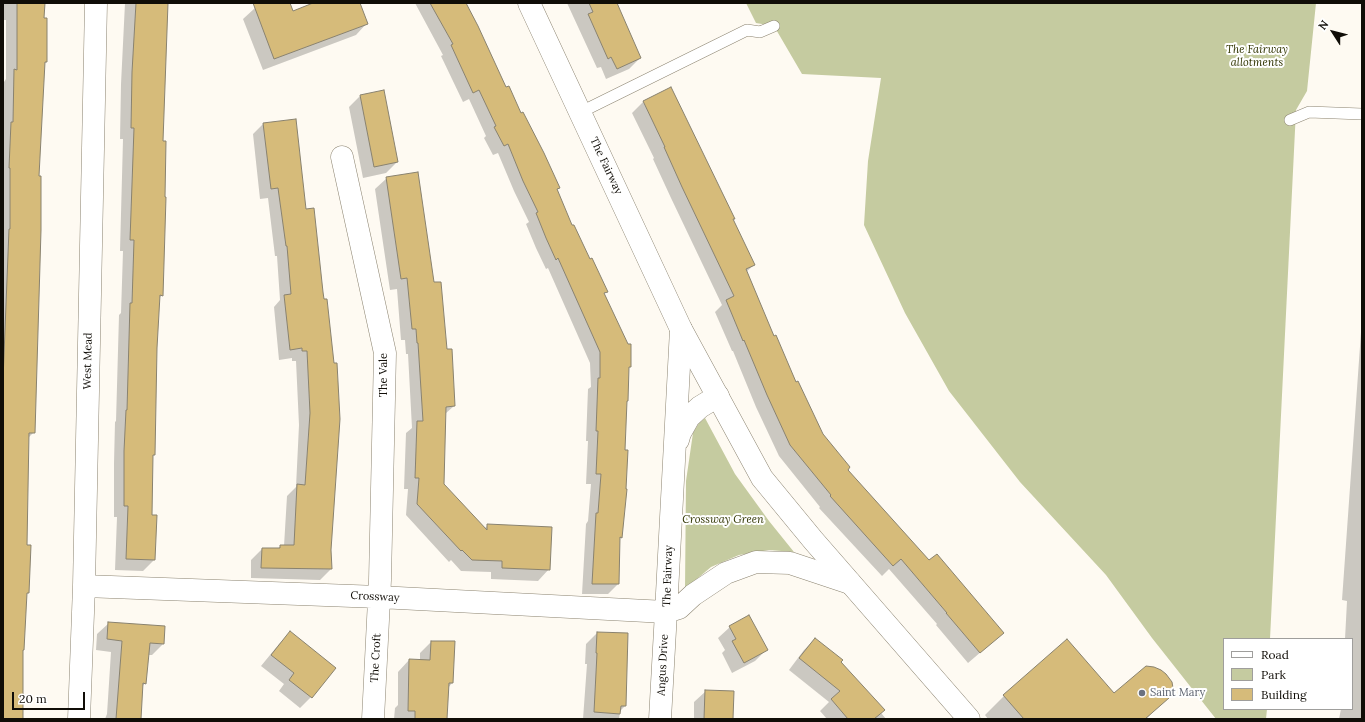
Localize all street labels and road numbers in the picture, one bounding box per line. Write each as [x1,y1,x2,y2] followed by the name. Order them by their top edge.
[587,135,625,197] street label: The Fairway
[81,332,95,390] street label: West Mead
[377,353,391,397] street label: The Vale
[660,545,676,607] street label: The Fairway
[350,589,400,605] street label: Crossway
[368,633,384,683] street label: The Croft
[655,634,671,696] street label: Angus Drive

